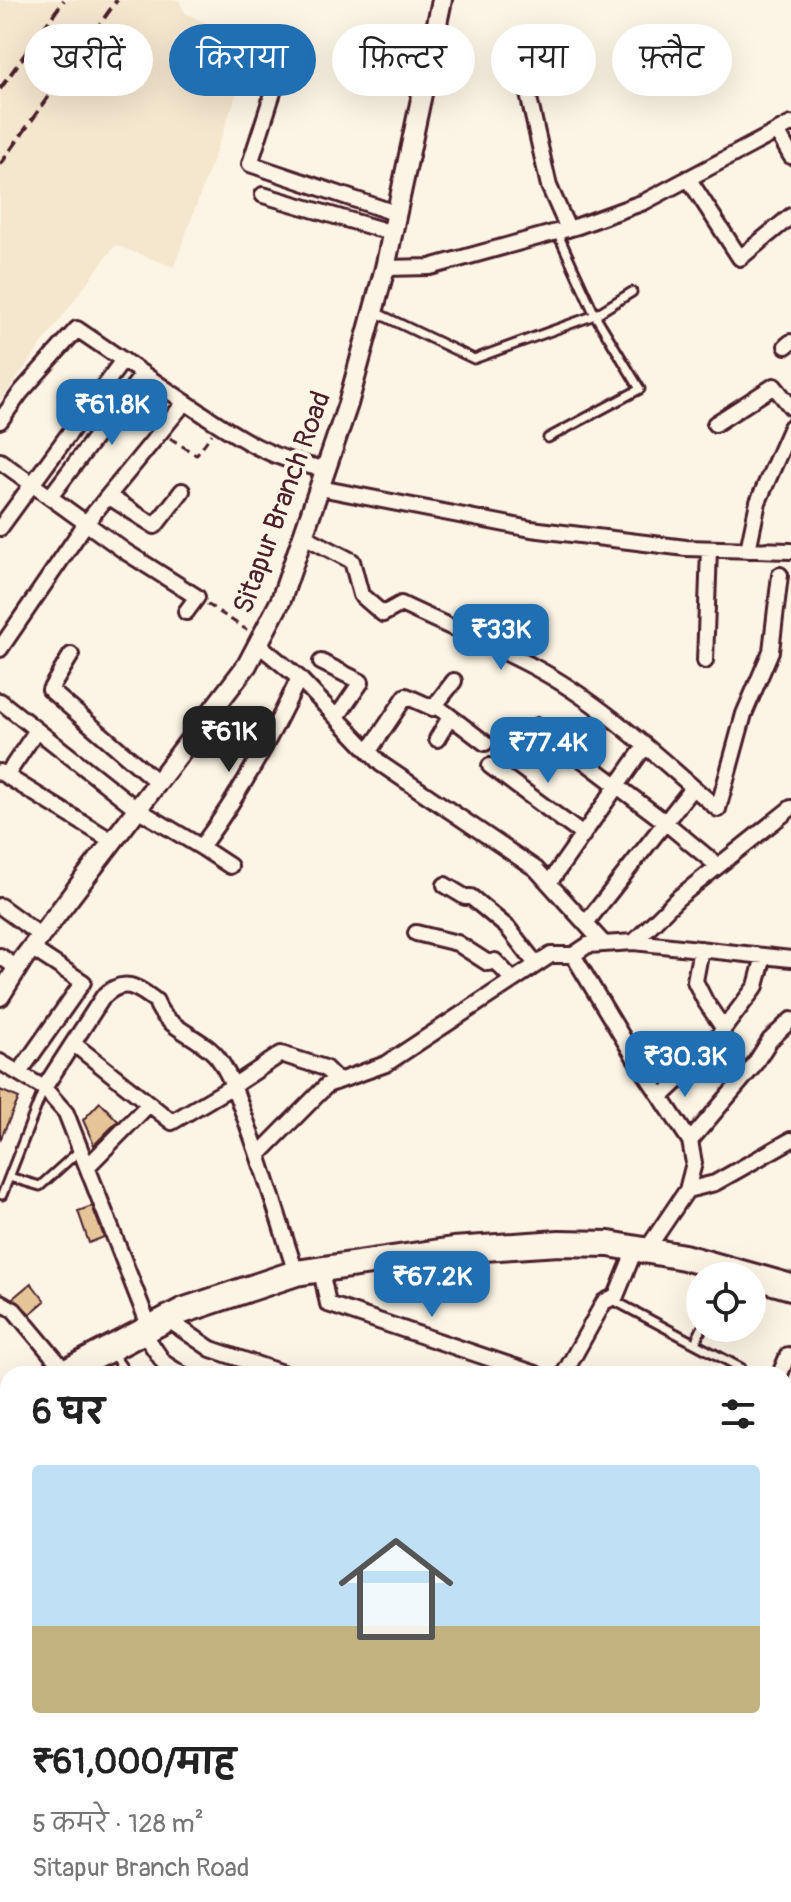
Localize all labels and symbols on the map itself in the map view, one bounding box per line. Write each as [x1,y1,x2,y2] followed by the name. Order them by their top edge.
[47,379,177,447] pin: ₹61.8K
[226,386,339,619] street label: Sitapur Branch Road
[454,604,548,672] pin: ₹33K
[182,706,276,774] pin: ₹61K
[483,717,613,785] pin: ₹77.4K
[620,1031,750,1099] pin: ₹30.3K
[367,1251,497,1319] pin: ₹67.2K

